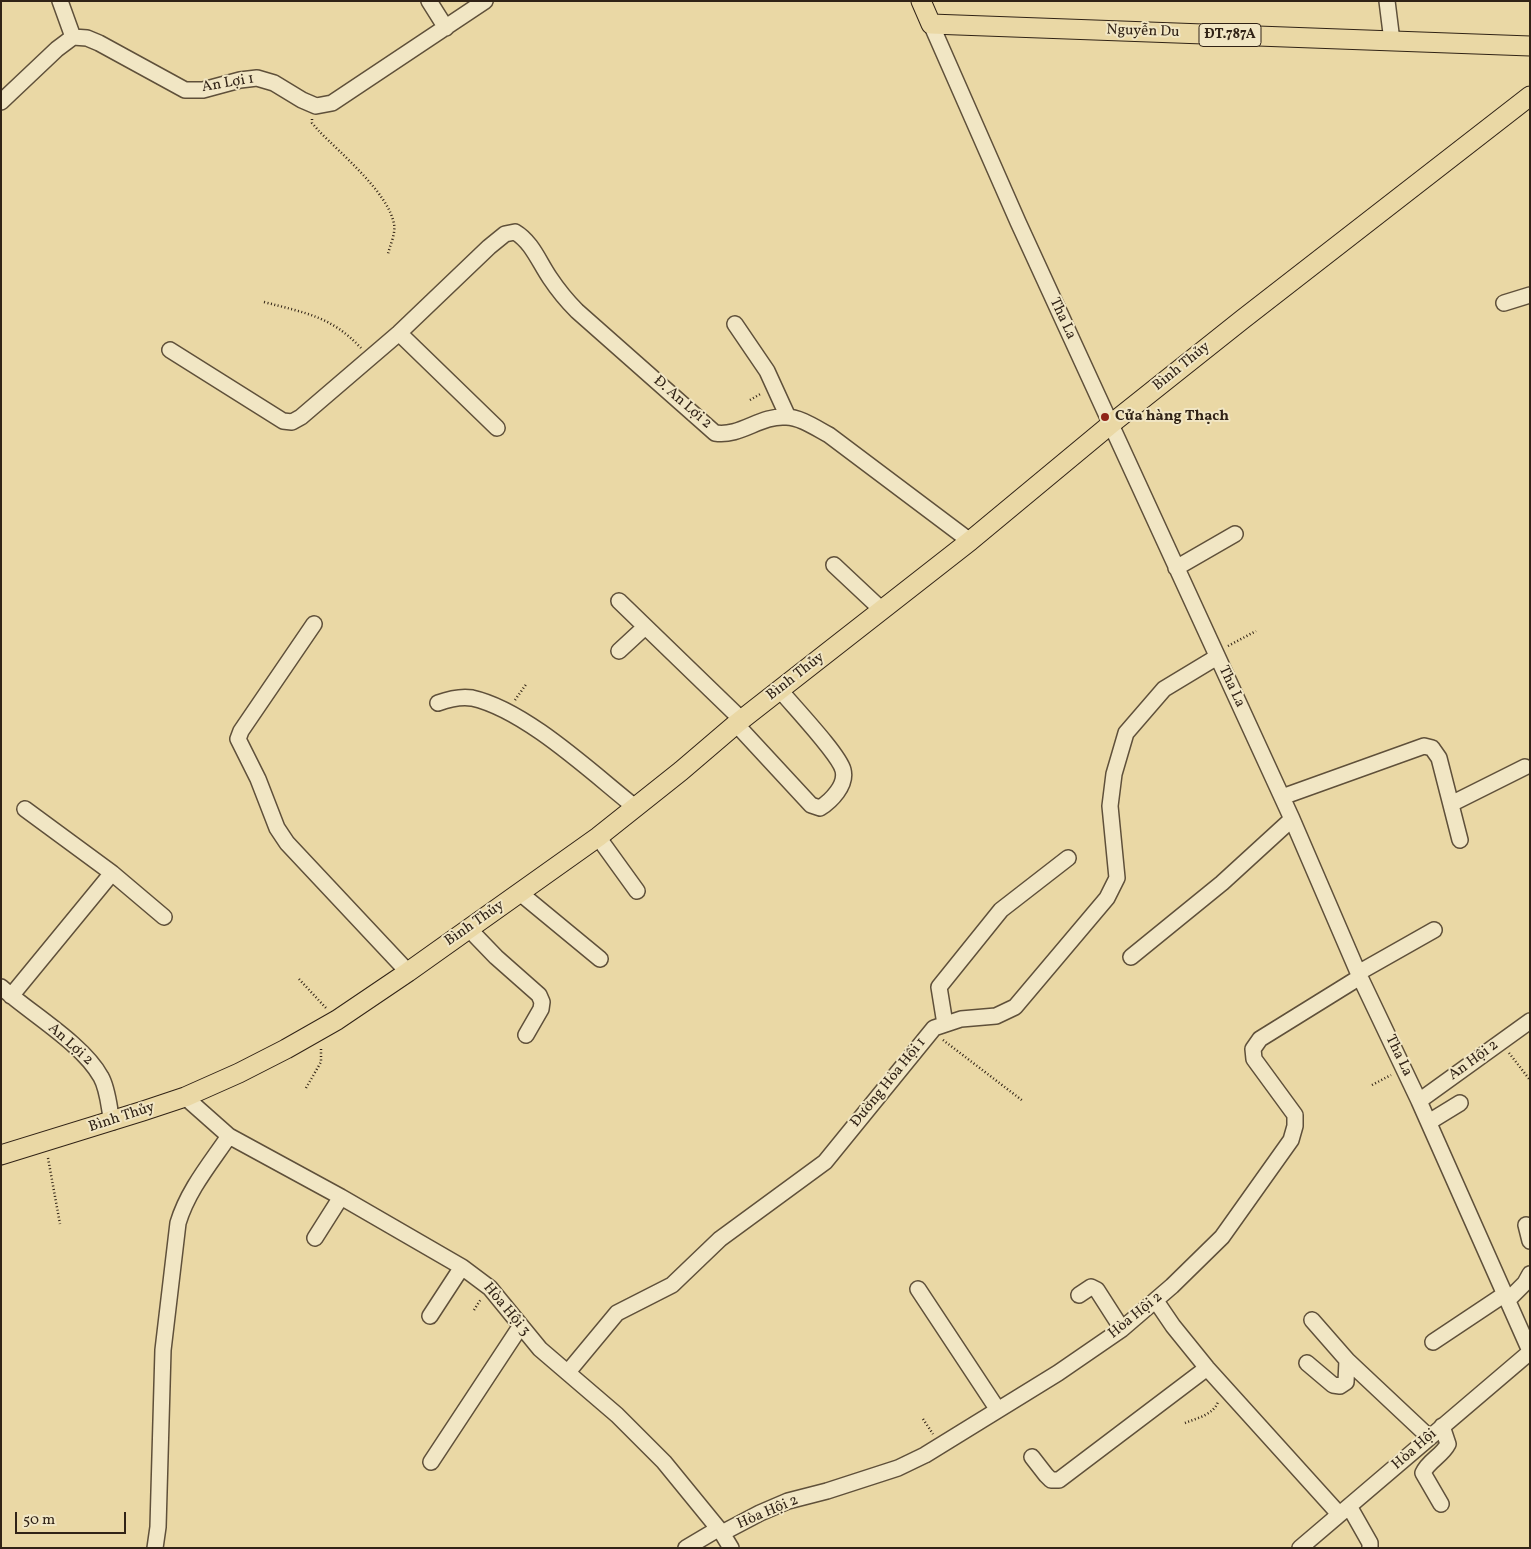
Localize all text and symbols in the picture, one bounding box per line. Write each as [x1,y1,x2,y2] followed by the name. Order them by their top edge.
[1106,22,1180,42] street label: Nguyễn Du
[1199,24,1261,46] road number: ĐT.787A
[200,71,256,97] street label: An Lợi 1
[1045,295,1079,343] street label: Tha La
[1150,339,1214,395] street label: Bình Thủy
[649,373,715,433] street label: Đ. An Lợi 2
[1115,408,1229,426] place label: Cửa hàng Thạch
[1099,411,1111,423] marker: Cửa hàng Thạch
[764,649,828,705] street label: Bình Thủy
[1214,663,1248,711] street label: Tha La
[442,897,508,951] street label: Bình Thủy
[44,1020,96,1070] street label: An Lợi 2
[1380,1032,1416,1080] street label: Tha La
[847,1035,931,1131] street label: Đường Hòa Hội 1
[1446,1037,1502,1085] street label: An Hội 2
[87,1099,157,1137] street label: Bình Thủy
[478,1280,534,1340] street label: Hòa Hội 3
[1105,1289,1167,1343] street label: Hòa Hội 2
[1389,1426,1441,1474] street label: Hòa Hội
[735,1492,801,1534] street label: Hòa Hội 2
[18,1502,129,1534] scale bar
[23,1510,55,1531] text: 50 m

